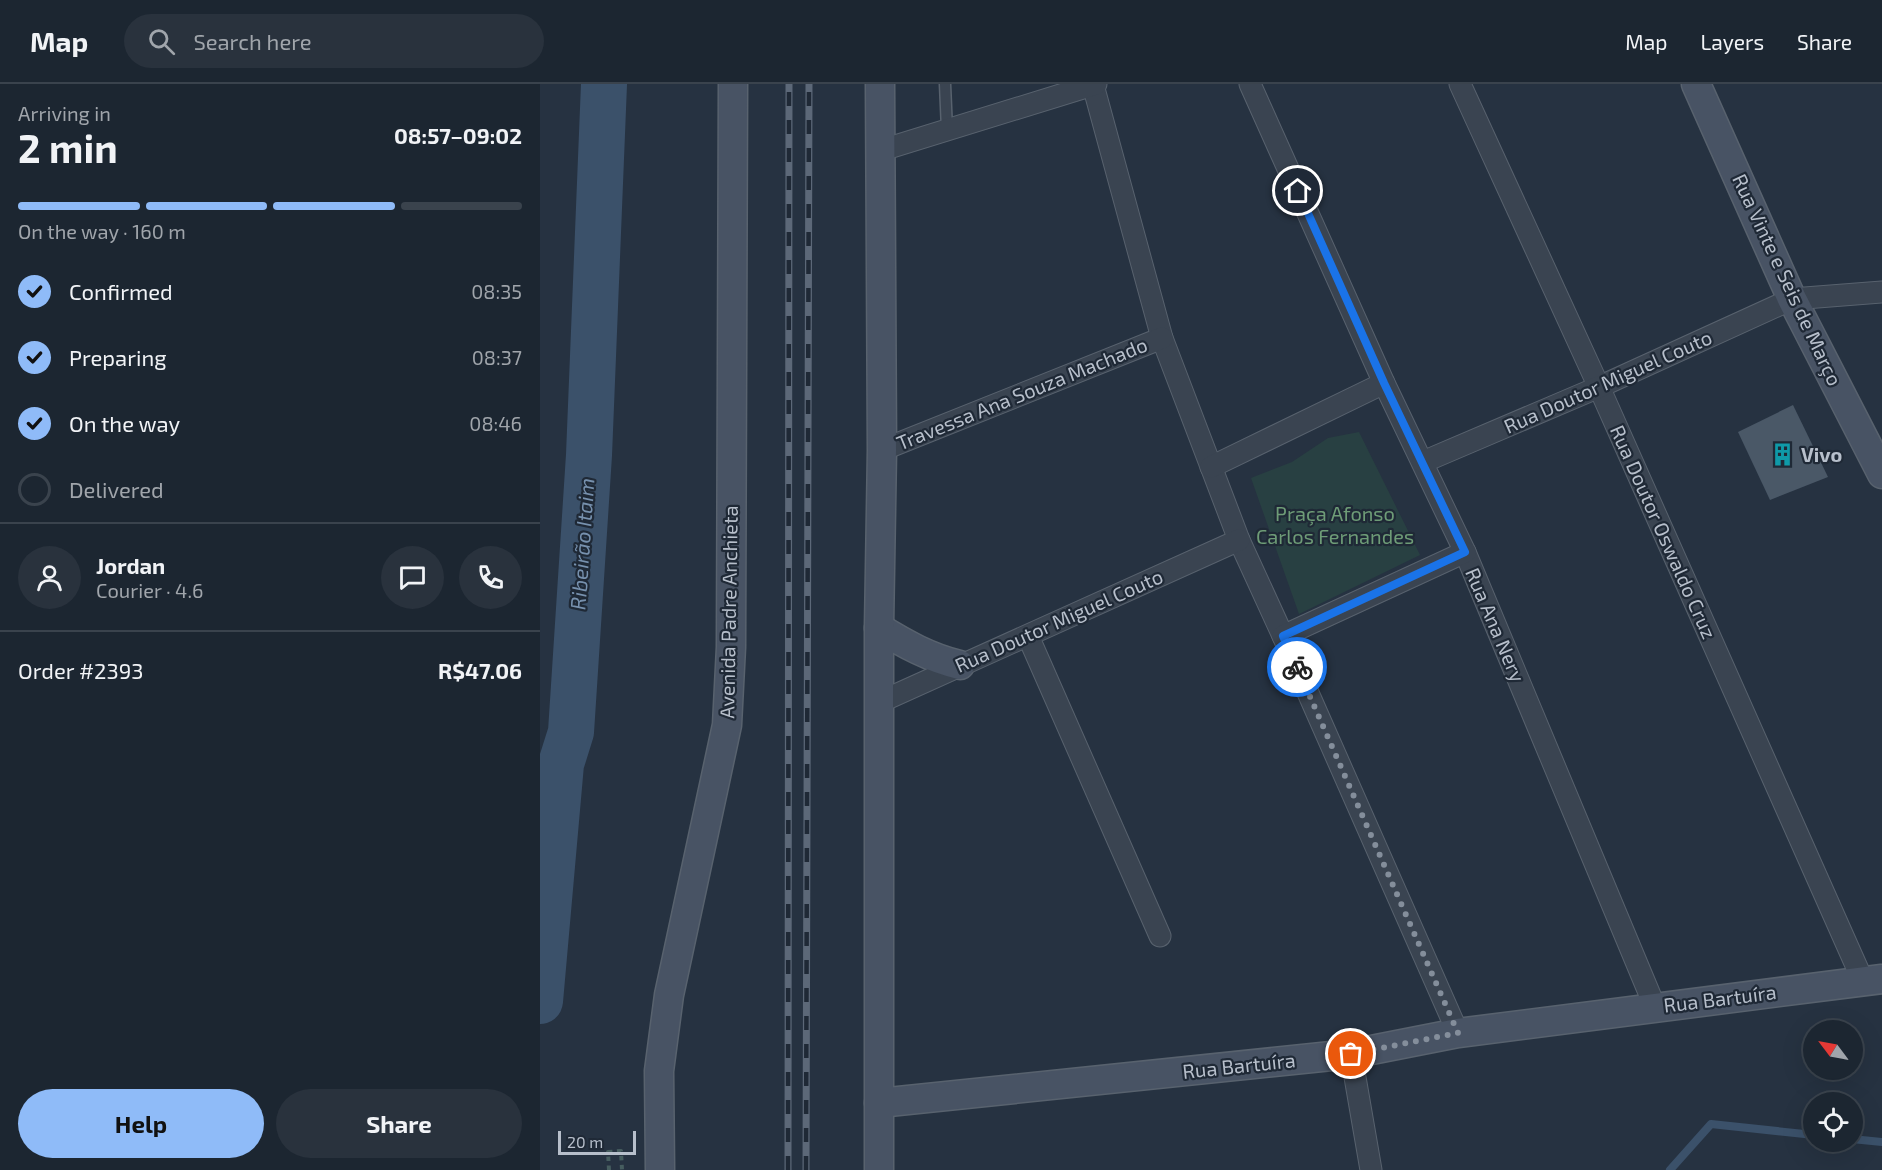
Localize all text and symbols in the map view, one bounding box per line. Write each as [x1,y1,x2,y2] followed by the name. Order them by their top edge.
[124,14,544,68] search box
[30,24,88,58] text: Map
[145,25,178,58] icon: search
[193,28,312,54] text: Search here
[1625,29,1667,54] text: Map
[1700,29,1764,54] text: Layers
[1797,29,1852,54] text: Share
[18,101,111,125] text: Arriving in
[394,122,522,148] text: 08:57–09:02
[18,124,118,171] text: 2 min
[1272,165,1323,216] pin
[1727,170,1848,390] street label: Rua Vinte e Seis de Março
[1281,174,1314,207] icon: home
[18,219,186,243] text: On the way · 160 m
[18,275,51,308] icon: check
[69,278,173,304] text: Confirmed
[471,279,522,303] text: 08:35
[1500,324,1715,438] street label: Rua Doutor Miguel Couto
[893,332,1150,454] street label: Travessa Ana Souza Machado
[18,341,51,374] icon: check
[69,344,167,370] text: Preparing
[472,345,522,369] text: 08:37
[18,407,51,440] icon: check
[69,410,180,436] text: On the way
[469,411,522,435] text: 08:46
[1606,421,1722,642] street label: Rua Doutor Oswaldo Cruz
[1770,442,1796,468] building icon: Vivo
[1801,442,1842,466] place label: Vivo
[69,476,164,502] text: Delivered
[564,477,599,611] water label: Ribeirão Itaim
[1256,501,1414,548] park label: Praça Afonso Carlos Fernandes
[714,505,742,719] street label: Avenida Padre Anchieta
[18,546,81,609] button: person
[381,546,444,609] button: chat
[459,546,522,609] button: phone
[96,552,165,578] text: Jordan
[951,563,1166,677] street label: Rua Doutor Miguel Couto
[1461,564,1531,686] street label: Rua Ana Nery
[96,578,203,602] text: Courier · 4.6
[1267,637,1327,697] courier
[1281,651,1314,684] icon: bike
[18,657,143,683] text: Order #2393
[438,657,522,683] text: R$47.06
[1662,979,1778,1017] street label: Rua Bartuíra
[1803,1020,1863,1080] north arrow
[1803,1020,1863,1152] map controls
[1325,1028,1376,1079] pin
[1334,1037,1367,1070] icon: bag
[1181,1047,1297,1083] street label: Rua Bartuíra
[18,1089,264,1158] button: Help
[276,1089,522,1158] button: Share
[1803,1092,1863,1152] button: locate
[558,1128,636,1156] scale bar
[567,1132,603,1151] text: 20 m

